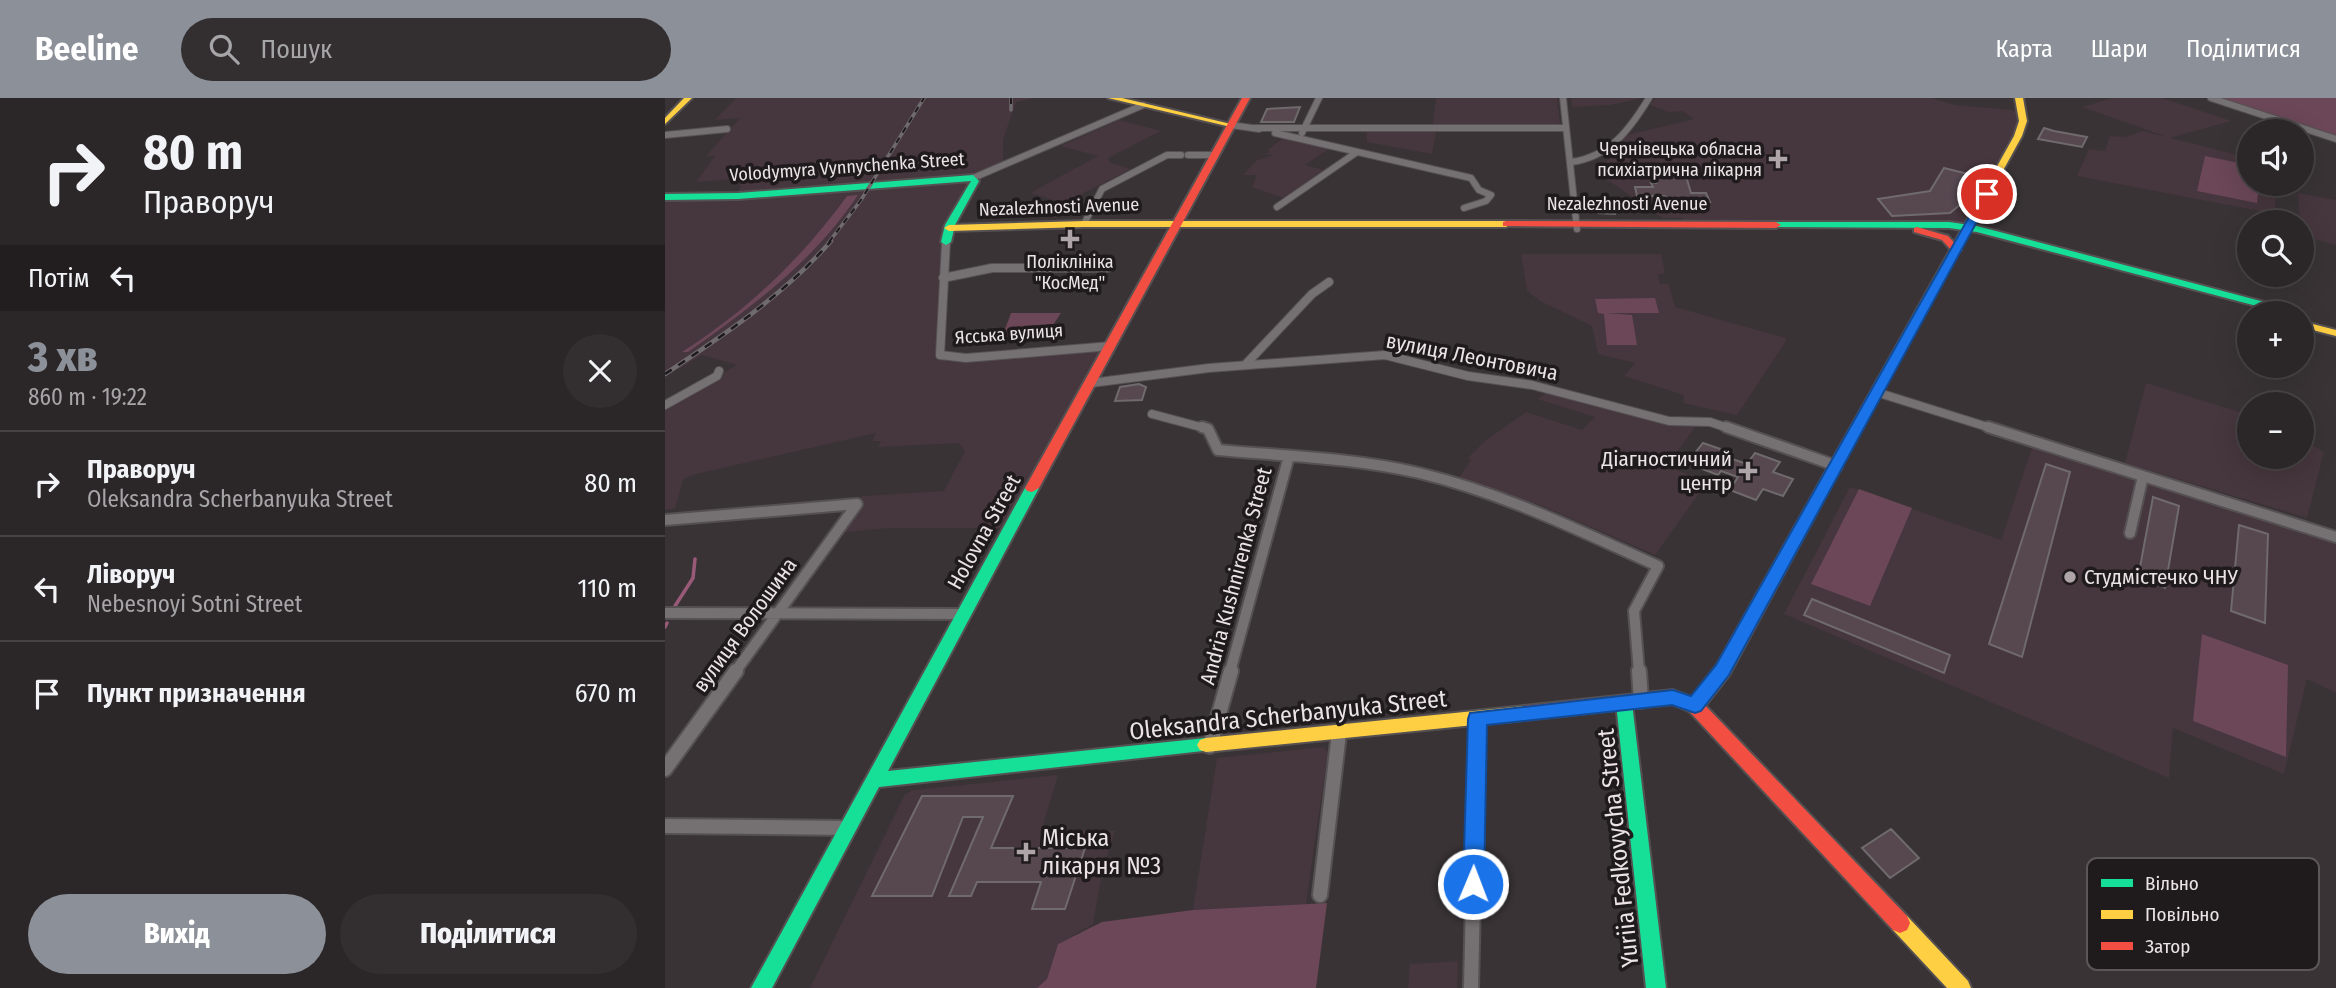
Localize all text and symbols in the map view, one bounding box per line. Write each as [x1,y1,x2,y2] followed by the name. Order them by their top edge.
[181,18,671,81] search box
[35,29,139,69] text: Beeline
[205,30,243,68] icon: search
[261,34,332,65] text: Пошук
[1995,35,2053,63] text: Карта
[2091,35,2148,63] text: Шари
[2186,35,2301,63] text: Поділитися
[2237,119,2314,469] map controls
[2237,119,2314,196] button: sound
[143,123,243,182] text: 80 m
[28,126,119,217] icon: right
[1597,138,1762,181] place label: Чернівецька обласна психіатрична лікарня
[729,148,965,186] street label: Volodymyra Vynnychenka Street
[1768,149,1788,169] marker: Чернівецька обласна психіатрична лікарня
[1957,164,2017,224] pin
[1968,175,2006,213] icon: arrive
[143,183,275,221] text: Праворуч
[978,193,1140,221] street label: Nezalezhnosti Avenue
[1547,193,1707,215] street label: Nezalezhnosti Avenue
[2237,210,2314,287] button: search
[1060,229,1080,249] marker: Поліклініка "КосМед"
[1026,251,1114,294] place label: Поліклініка "КосМед"
[104,259,142,297] icon: left
[28,263,90,294] text: Потім
[2237,301,2314,378] button: +
[954,319,1064,349] street label: Ясська вулиця
[1384,328,1560,386] street label: вулиця Леонтовича
[28,332,98,382] text: 3 хв
[563,334,637,408] button: close
[28,383,147,411] text: 860 m · 19:22
[2237,392,2314,469] button: −
[1600,446,1732,496] place label: Діагностичний центр
[87,454,196,485] text: Праворуч
[1738,461,1758,481] marker: Діагностичний центр
[1194,464,1278,688] street label: Andria Kushnirenka Street
[28,465,66,503] icon: right
[584,468,637,499] text: 80 m
[942,470,1026,594] street label: Holovna Street
[87,485,393,513] text: Oleksandra Scherbanyuka Street
[687,553,803,697] street label: вулиця Волошина
[87,559,175,590] text: Ліворуч
[2084,564,2239,590] place label: Студмістечко ЧНУ
[2062,569,2078,585] marker: Студмістечко ЧНУ
[28,570,66,608] icon: left
[577,573,637,604] text: 110 m
[87,590,302,618] text: Nebesnoyi Sotni Street
[28,675,66,713] icon: arrive
[87,678,306,709] text: Пункт призначення
[575,678,637,709] text: 670 m
[1128,684,1448,746] street label: Oleksandra Scherbanyuka Street
[1592,727,1644,969] street label: Yuriia Fedkovycha Street
[1042,824,1161,880] place label: Міська лікарня №3
[1016,842,1036,862] marker: Міська лікарня №3
[1436,847,1510,921] position arrow
[2087,858,2319,970] legend
[2145,872,2199,895] text: Вільно
[28,894,326,974] button: Вихід
[340,894,637,974] button: Поділитися
[2145,903,2219,926] text: Повільно
[2145,935,2190,958] text: Затор

